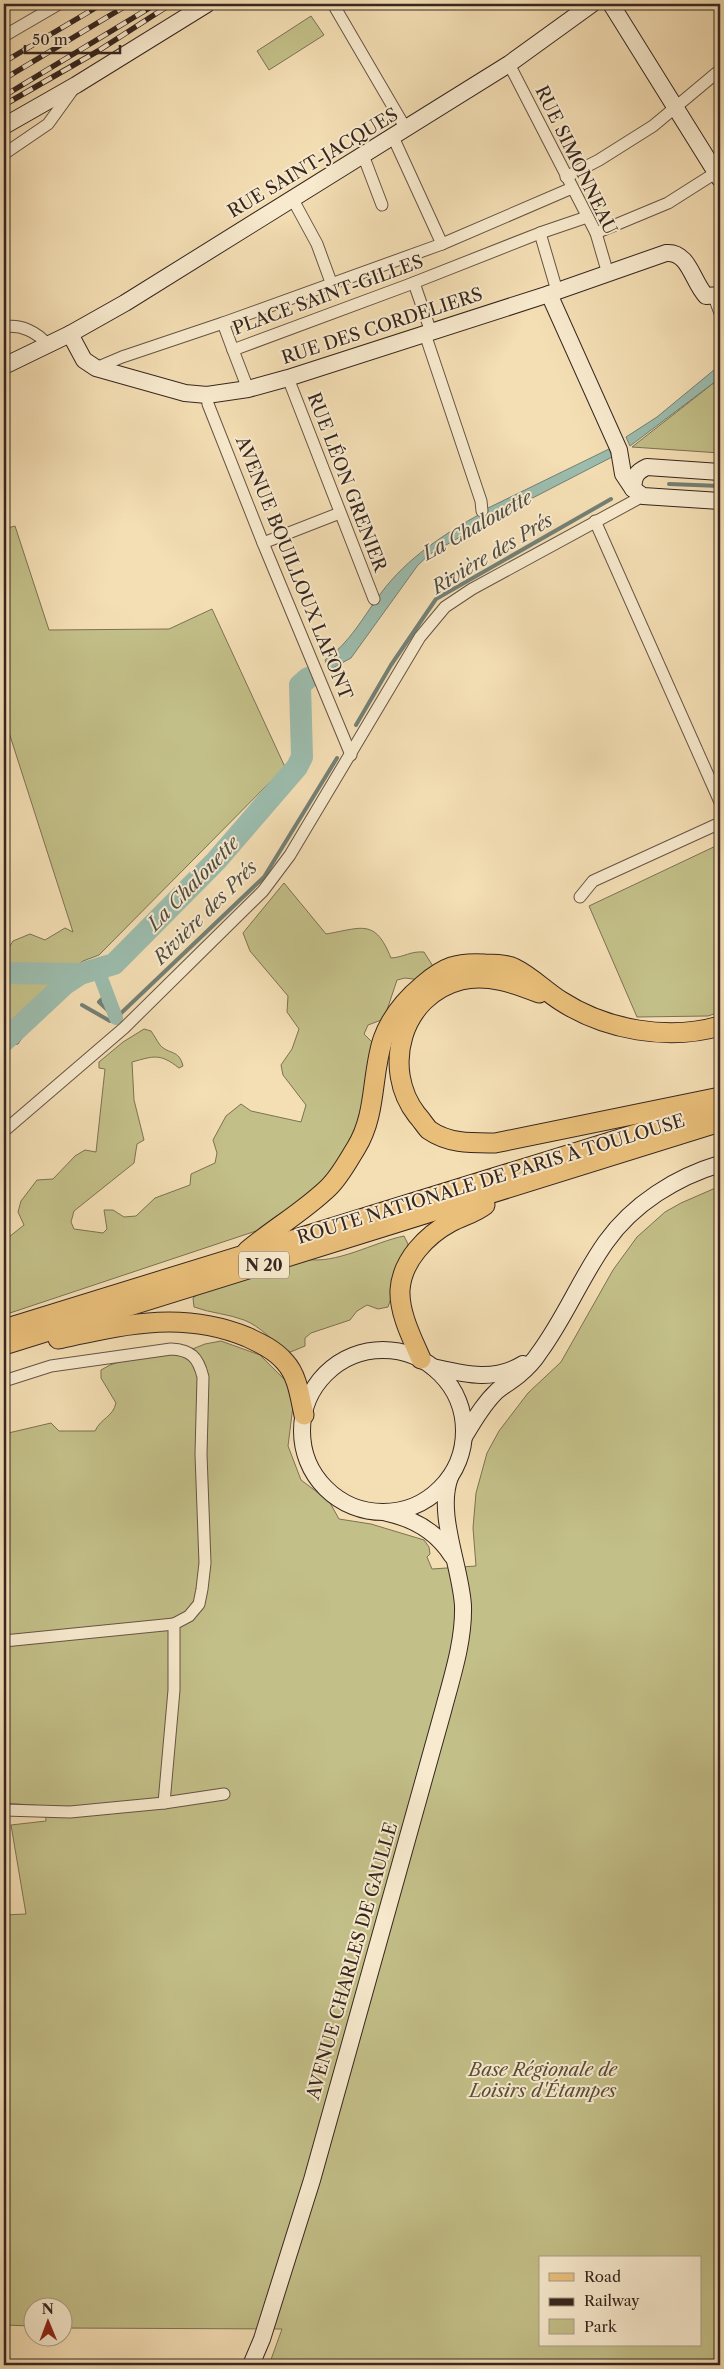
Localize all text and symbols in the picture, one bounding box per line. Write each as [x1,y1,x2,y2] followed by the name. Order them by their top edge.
[25,22,120,54] scale bar
[32,30,68,49] text: 50 m
[530,82,622,238] street label: RUE SIMONNEAU
[224,103,402,223] street label: RUE SAINT-JACQUES
[230,250,426,340] street label: PLACE SAINT-GILLES
[279,283,485,369] street label: RUE DES CORDELIERS
[303,389,393,575] street label: RUE LÉON GRENIER
[231,432,357,703] street label: AVENUE BOUILLOUX LAFONT
[417,485,537,566] water label: La Chalouette
[426,508,558,600] water label: Rivière des Prés
[141,831,245,937] water label: La Chalouette
[147,855,263,971] water label: Rivière des Prés
[294,1108,688,1249] street label: ROUTE NATIONALE DE PARIS À TOULOUSE
[239,1252,289,1278] road number: N 20
[302,1820,402,2103] street label: AVENUE CHARLES DE GAULLE
[467,2059,618,2102] park label: Base Régionale de Loisirs d'Étampes
[539,2256,702,2346] legend
[584,2267,621,2286] text: Road
[584,2291,640,2310] text: Railway
[22,2296,72,2346] north arrow
[42,2300,54,2318] text: N
[584,2317,618,2336] text: Park

